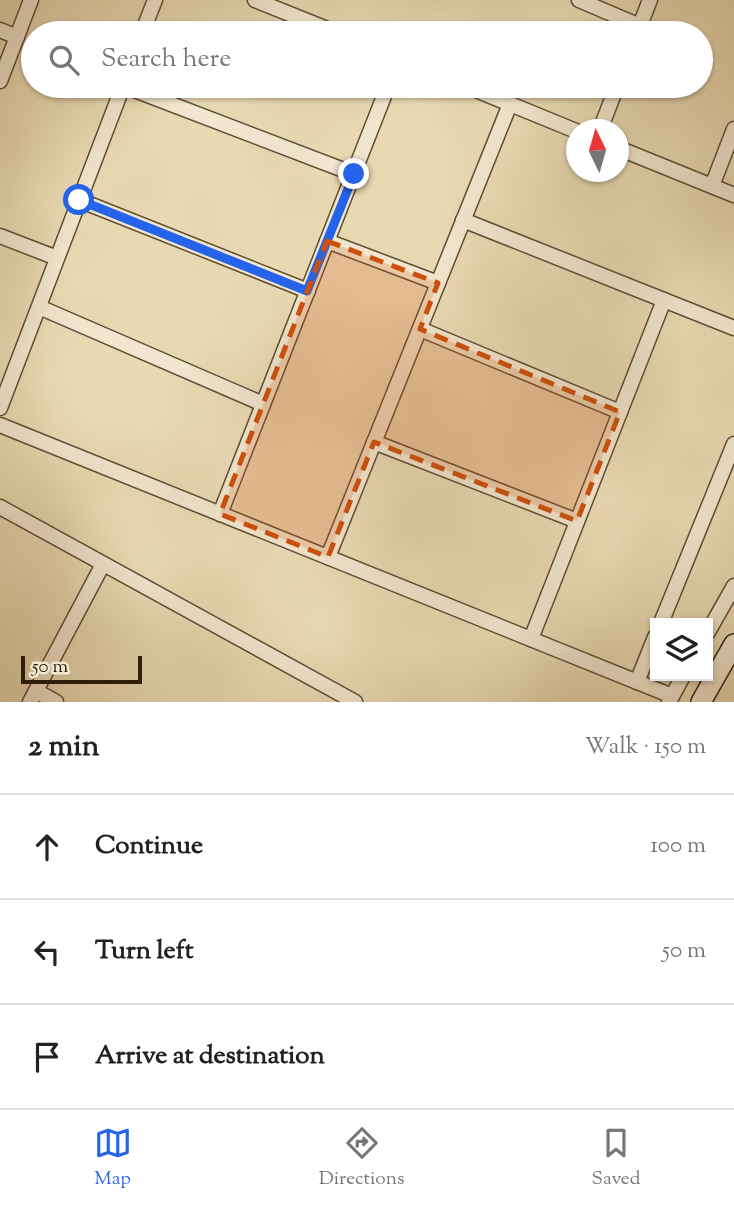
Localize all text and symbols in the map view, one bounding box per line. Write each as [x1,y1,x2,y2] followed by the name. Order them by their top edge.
[21,21,713,98] search box
[45,41,83,79] icon: search
[101,41,231,78] text: Search here
[566,119,629,182] north arrow
[338,158,369,189] route end
[63,184,94,215] route start
[650,618,713,681] map controls
[650,618,713,681] button: layers
[21,653,142,685] scale bar
[32,654,68,681] text: 50 m
[28,726,100,769] text: 2 min
[585,731,706,764] text: Walk · 150 m
[28,828,66,866] icon: ahead
[95,828,203,865] text: Continue
[650,830,706,863] text: 100 m
[28,933,66,971] icon: left
[95,933,194,970] text: Turn left
[662,935,706,968] text: 50 m
[28,1038,66,1076] icon: arrive
[95,1038,325,1075] text: Arrive at destination
[94,1124,132,1193] tab: Map
[319,1124,404,1193] tab: Directions
[592,1124,640,1193] tab: Saved

